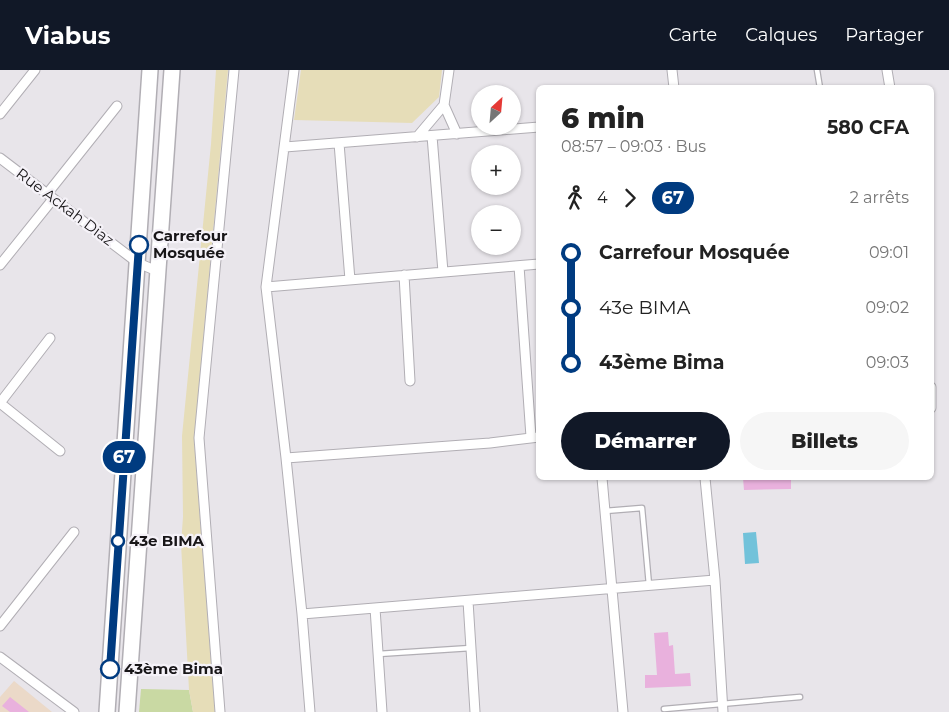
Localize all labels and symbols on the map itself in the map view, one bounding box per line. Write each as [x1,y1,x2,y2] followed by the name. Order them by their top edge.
[471,85,521,135] north arrow
[13,164,118,250] street label: Rue Ackah Diaz
[153,226,228,262] place label: Carrefour Mosquée
[129,235,149,255] marker: Carrefour Mosquée
[102,441,146,473] line badge: 67
[129,531,205,550] place label: 43e BIMA
[111,534,125,548] marker: 43e BIMA
[100,659,120,679] marker: 43ème Bima
[124,659,223,678] place label: 43ème Bima

